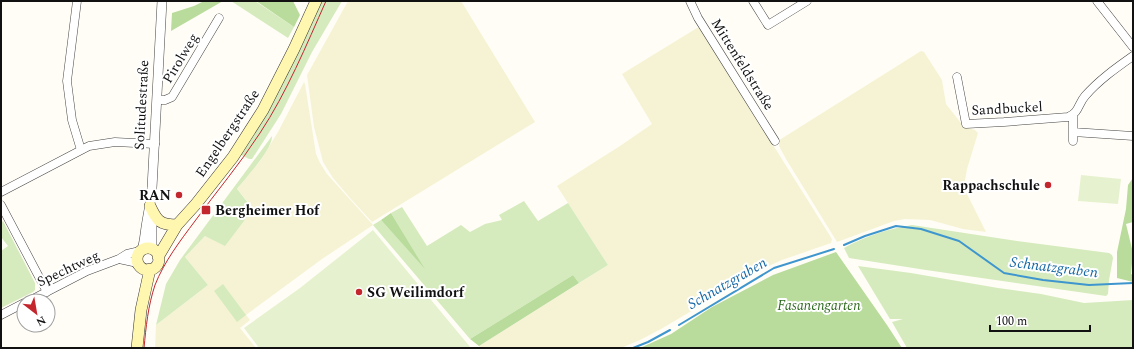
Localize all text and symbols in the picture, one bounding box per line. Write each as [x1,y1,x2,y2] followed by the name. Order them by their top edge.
[706,14,779,114] street label: Mittenfeldstraße
[157,29,204,87] street label: Pirolweg
[129,59,154,150] street label: Solitudestraße
[190,85,265,181] street label: Engelbergstraße
[971,96,1043,121] street label: Sandbuckel
[942,175,1040,196] place label: Rappachschule
[1043,180,1053,190] marker: Rappachschule
[139,185,171,206] place label: RAN
[174,190,184,200] marker: RAN
[215,200,320,221] place label: Bergheimer Hof
[200,204,212,216] marker: Bergheimer Hof
[33,245,103,292] street label: Spechtweg
[683,251,771,316] water label: Schnatzgraben
[1009,251,1099,284] water label: Schnatzgraben
[367,282,465,303] place label: SG Weilimdorf
[354,287,364,297] marker: SG Weilimdorf
[16,293,56,333] north arrow
[777,295,861,316] park label: Fasanengarten
[990,307,1090,333] scale bar
[33,312,49,331] text: N
[996,312,1027,331] text: 100 m

